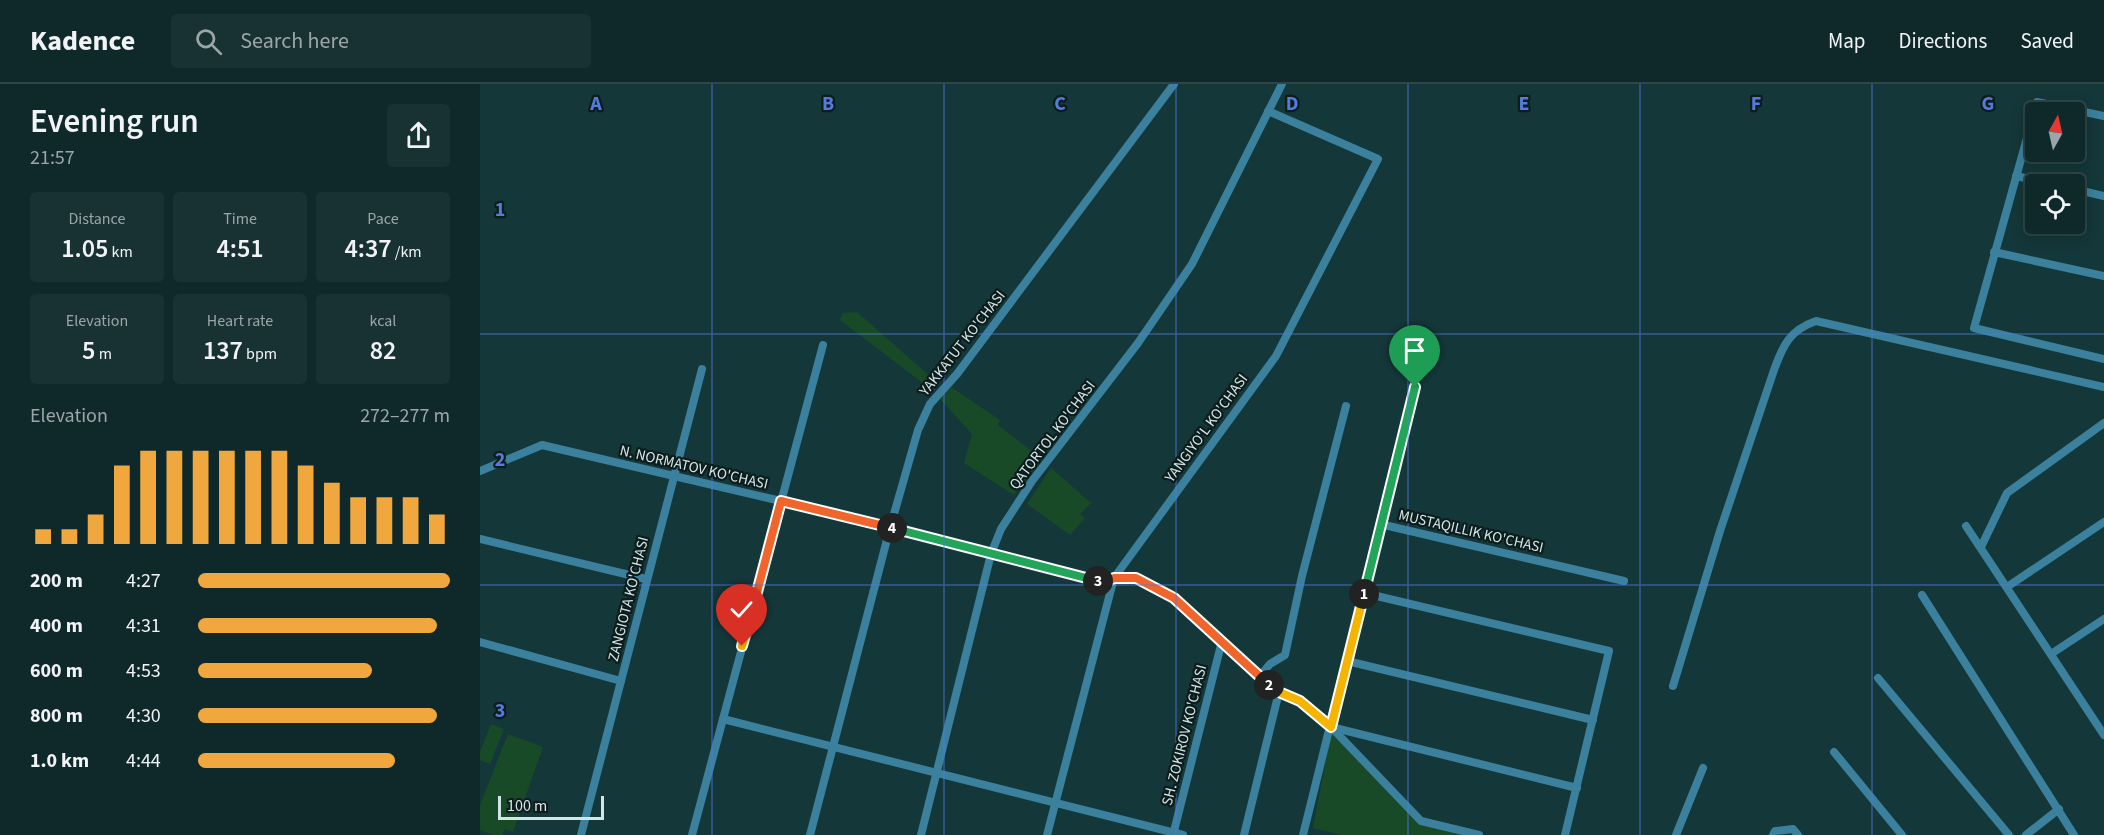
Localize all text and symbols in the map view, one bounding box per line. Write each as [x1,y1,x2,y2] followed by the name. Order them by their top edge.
[171,14,591,68] search box
[30,21,135,61] text: Kadence
[192,25,225,58] icon: search
[240,25,349,57] text: Search here
[1828,26,1866,56] text: Map
[1899,26,1987,56] text: Directions
[2020,26,2074,56] text: Saved
[589,90,602,118] text: A
[822,90,834,118] text: B
[1054,90,1066,118] text: C
[1286,90,1298,118] text: D
[1519,90,1529,118] text: E
[1751,90,1761,118] text: F
[1982,90,1994,118] text: G
[30,98,199,145] text: Evening run
[2025,102,2085,162] north arrow
[2025,102,2085,234] map controls
[387,104,450,167] button: share
[30,144,75,172] text: 21:57
[2025,174,2085,234] button: locate
[495,196,505,224] text: 1
[69,208,125,230] text: Distance
[223,208,257,230] text: Time
[367,208,399,230] text: Pace
[61,230,108,267] text: 1.05
[216,230,264,267] text: 4:51
[344,230,392,267] text: 4:37
[108,241,133,263] text: km
[392,241,422,263] text: /km
[914,286,1010,401] street label: YAKKATUT KO'CHASI
[66,310,128,332] text: Elevation
[207,310,273,332] text: Heart rate
[370,310,396,332] text: kcal
[1389,325,1440,387] pin
[82,332,95,369] text: 5
[203,332,243,369] text: 137
[370,332,396,369] text: 82
[1398,334,1431,367] icon: arrive
[95,343,112,365] text: m
[243,343,277,365] text: bpm
[1159,370,1253,488] street label: YANGIYO'L KO'CHASI
[1004,376,1100,494] street label: QATORTOL KO'CHASI
[30,402,108,430] text: Elevation
[360,402,450,430] text: 272–277 m
[618,440,770,495] street label: N. NORMATOV KO'CHASI
[495,446,505,474] text: 2
[1396,505,1545,558] street label: MUSTAQILLIK KO'CHASI
[877,513,907,543] pin: 4
[888,517,896,539] text: 4
[603,535,654,664] street label: ZANGIOTA KO'CHASI
[1083,566,1113,596] pin: 3
[30,567,83,595] text: 200 m
[126,567,161,595] text: 4:27
[1094,570,1102,592] text: 3
[1349,579,1379,609] pin: 1
[1360,583,1368,605] text: 1
[716,584,767,646] pin
[725,593,758,626] icon: check
[30,612,83,640] text: 400 m
[126,612,161,640] text: 4:31
[30,657,83,685] text: 600 m
[126,657,161,685] text: 4:53
[1157,662,1212,808] street label: SH. ZOKIROV KO'CHASI
[1254,670,1284,700] pin: 2
[1265,674,1273,696] text: 2
[495,697,505,725] text: 3
[30,702,83,730] text: 800 m
[126,702,161,730] text: 4:30
[30,747,89,775] text: 1.0 km
[126,747,161,775] text: 4:44
[498,793,604,820] scale bar
[507,795,547,817] text: 100 m

